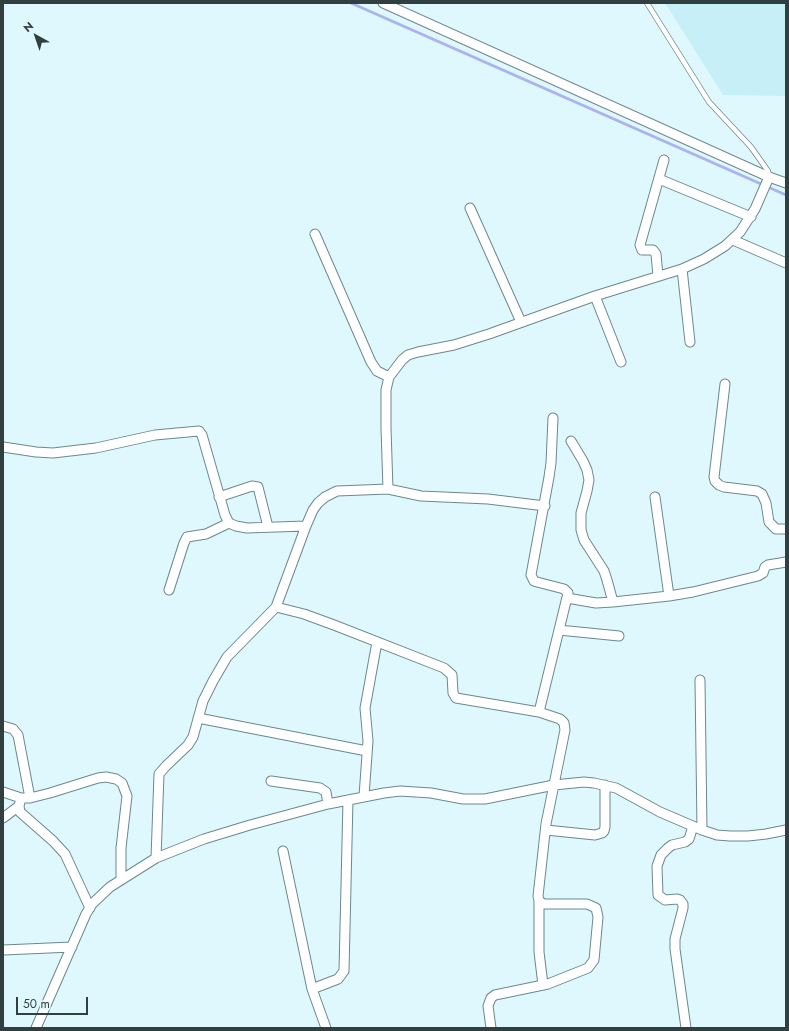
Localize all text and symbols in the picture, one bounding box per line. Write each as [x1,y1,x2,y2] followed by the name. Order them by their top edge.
[16,16,56,56] north arrow
[20,18,37,36] text: N
[18,989,90,1015] scale bar
[23,995,50,1013] text: 50 m

